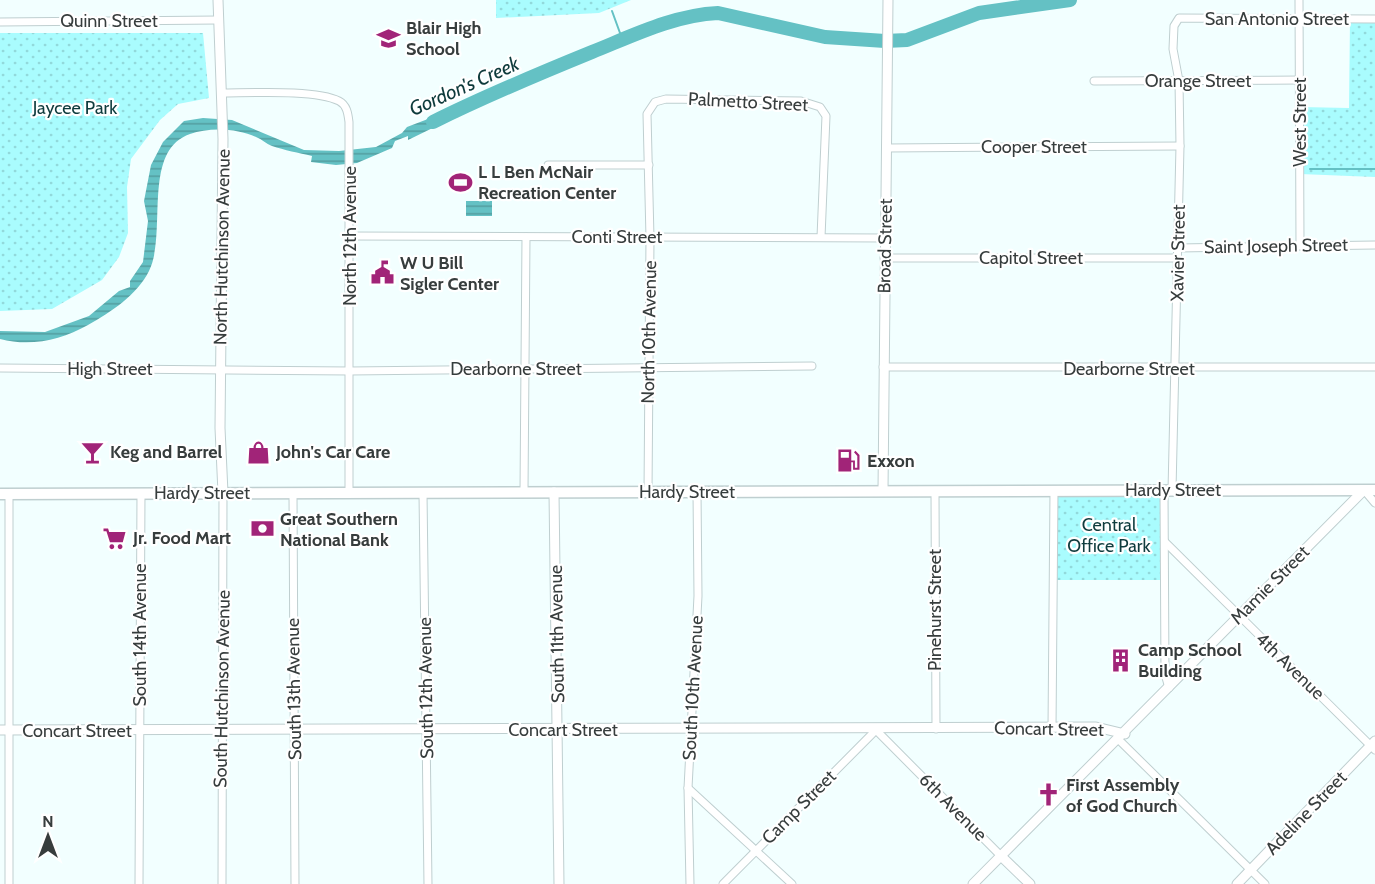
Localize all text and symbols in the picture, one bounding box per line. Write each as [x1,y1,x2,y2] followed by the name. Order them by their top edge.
[1205,8,1349,30] street label: San Antonio Street
[60,10,158,32] street label: Quinn Street
[406,17,481,60] place label: Blair High School
[375,25,401,51] school or university icon: Blair High School
[405,51,524,121] water label: Gordon's Creek
[1145,70,1251,92] street label: Orange Street
[1289,77,1311,167] street label: West Street
[687,88,809,116] street label: Palmetto Street
[32,97,118,119] park label: Jaycee Park
[981,136,1087,158] street label: Cooper Street
[209,149,235,345] street label: North Hutchinson Avenue
[478,161,616,204] place label: L L Ben McNair Recreation Center
[339,166,361,306] street label: North 12th Avenue
[447,169,473,195] sports icon: L L Ben McNair Recreation Center
[873,198,897,294] street label: Broad Street
[1166,204,1190,302] street label: Xavier Street
[572,226,662,248] street label: Conti Street
[1204,234,1348,258] street label: Saint Joseph Street
[979,247,1083,269] street label: Capitol Street
[400,252,499,295] place label: W U Bill Sigler Center
[369,260,395,286] public building icon: W U Bill Sigler Center
[637,260,661,404] street label: North 10th Avenue
[67,358,153,380] street label: High Street
[450,358,582,380] street label: Dearborne Street
[1063,358,1195,380] street label: Dearborne Street
[79,439,105,465] bar icon: Keg and Barrel
[245,439,271,465] shop icon: John's Car Care
[110,441,222,463] place label: Keg and Barrel
[275,441,390,463] place label: John's Car Care
[836,448,862,474] fuel station icon: Exxon
[867,450,915,472] place label: Exxon
[1125,479,1221,501] street label: Hardy Street
[639,481,735,503] street label: Hardy Street
[154,482,250,504] street label: Hardy Street
[280,508,398,551] place label: Great Southern National Bank
[1067,514,1152,557] park label: Central Office Park
[249,516,275,542] bank icon: Great Southern National Bank
[102,525,128,551] supermarket icon: Jr. Food Mart
[132,527,231,549] place label: Jr. Food Mart
[1226,541,1314,629] street label: Mamie Street
[924,549,946,671] street label: Pinehurst Street
[129,564,151,706] street label: South 14th Avenue
[545,565,569,703] street label: South 11th Avenue
[209,590,235,788] street label: South Hutchinson Avenue
[678,615,708,761] street label: South 10th Avenue
[414,617,438,759] street label: South 12th Avenue
[282,618,306,760] street label: South 13th Avenue
[1251,628,1329,704] street label: 4th Avenue
[1138,639,1242,682] place label: Camp School Building
[1107,647,1133,673] building icon: Camp School Building
[994,717,1104,741] street label: Concart Street
[508,719,618,741] street label: Concart Street
[22,720,132,742] street label: Concart Street
[757,765,841,849] street label: Camp Street
[1261,767,1351,859] street label: Adeline Street
[914,768,992,846] street label: 6th Avenue
[1066,774,1180,817] place label: First Assembly of God Church
[1035,782,1061,808] church icon: First Assembly of God Church
[18,806,78,866] north arrow
[42,812,54,831] text: N

